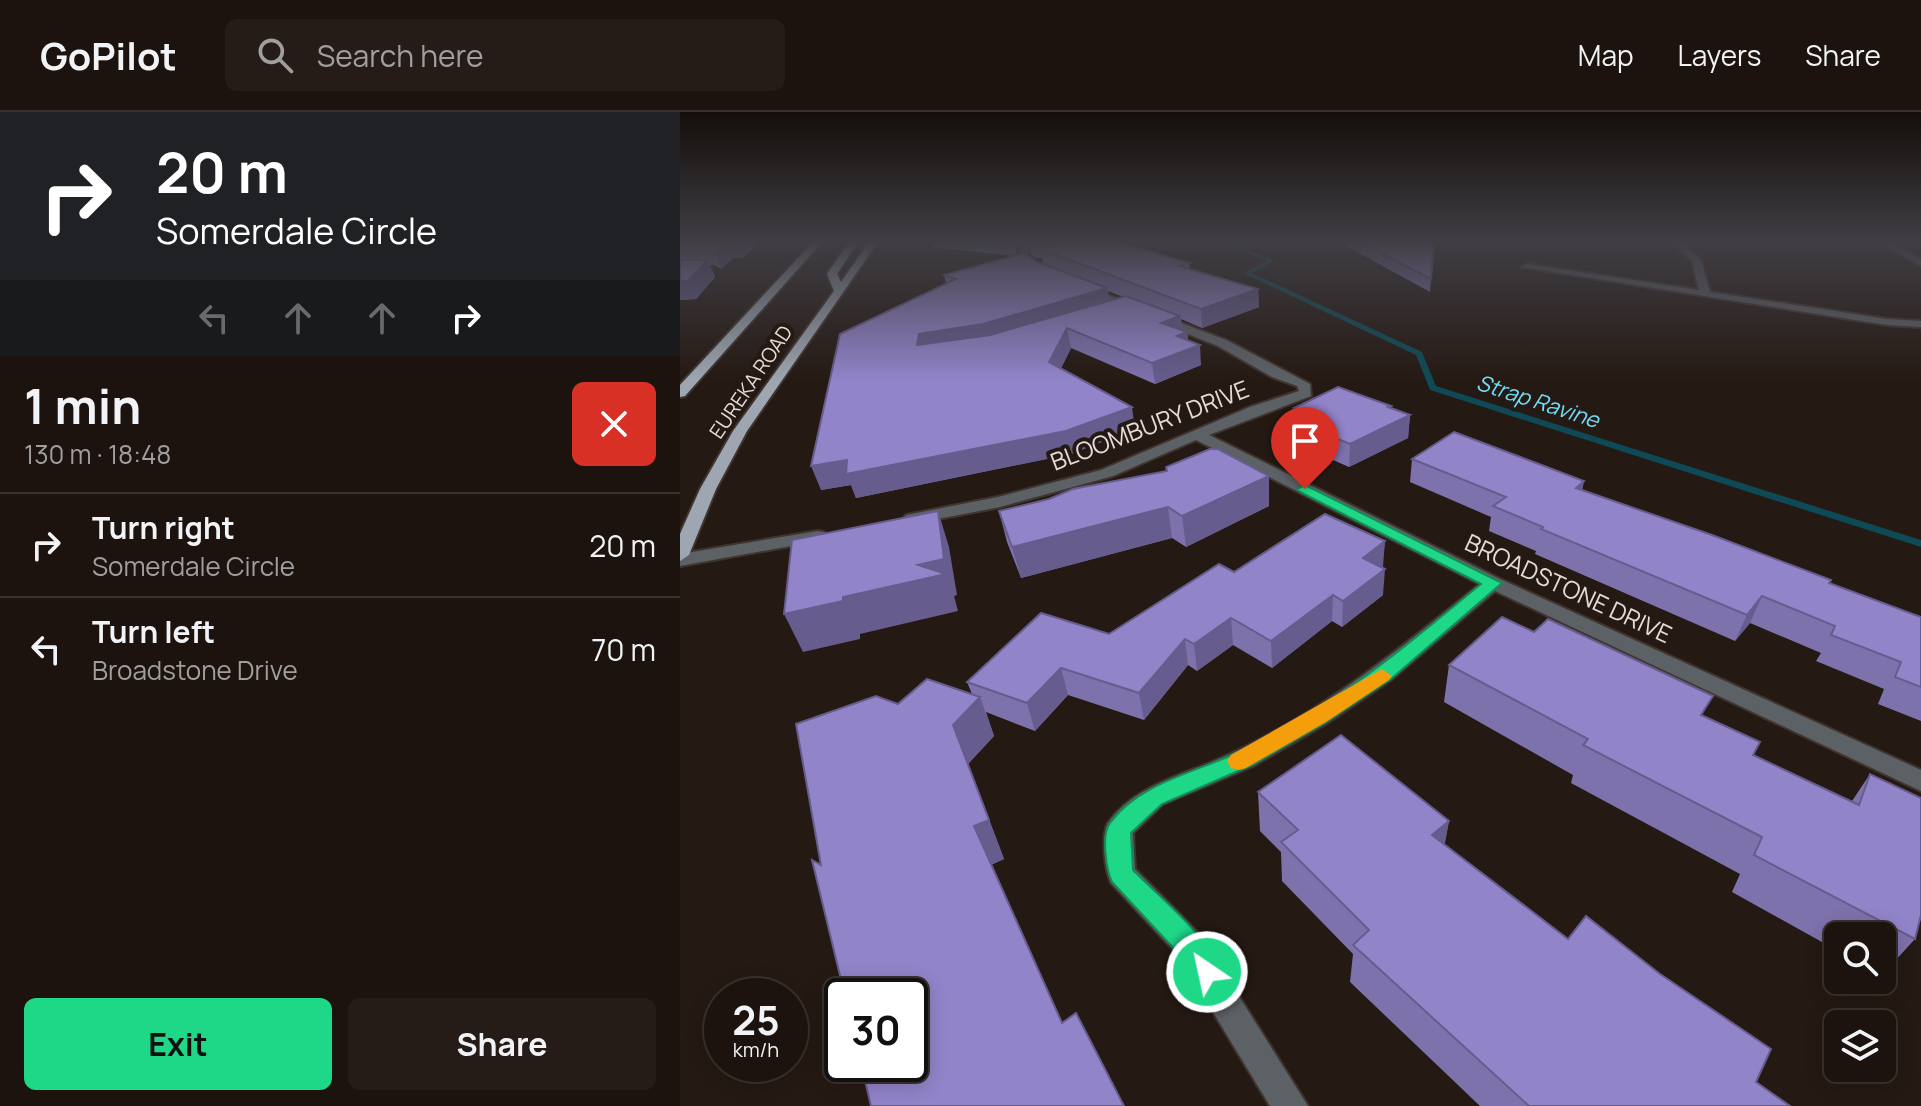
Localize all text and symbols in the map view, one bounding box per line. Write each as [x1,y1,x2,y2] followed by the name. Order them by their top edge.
[225,19,785,91] search box
[40,29,177,81] text: GoPilot
[253,33,297,77] icon: search
[317,35,484,76] text: Search here
[1578,36,1634,74] text: Map
[1678,36,1761,74] text: Layers
[1805,36,1881,74] text: Share
[156,133,288,210] text: 20 m
[24,144,128,248] icon: right
[156,206,437,255] text: Somerdale Circle
[192,296,236,340] icon: left
[276,296,320,340] icon: ahead
[360,296,404,340] icon: ahead
[444,296,488,340] icon: right
[703,320,798,443] street label: EUREKA ROAD
[1473,367,1604,435] water label: Strap Ravine
[1046,372,1253,478] street label: BLOOMBURY DRIVE
[24,373,141,438] text: 1 min
[572,382,656,466] button: close
[1271,407,1339,489] pin
[1283,419,1327,463] icon: arrive
[24,436,171,472] text: 130 m · 18:48
[92,507,235,548] text: Turn right
[24,523,68,567] icon: right
[589,525,656,566] text: 20 m
[1460,525,1677,650] street label: BROADSTONE DRIVE
[92,548,295,584] text: Somerdale Circle
[92,611,215,652] text: Turn left
[24,627,68,671] icon: left
[591,629,656,670] text: 70 m
[92,652,298,688] text: Broadstone Drive
[1824,922,1896,1082] map controls
[1824,922,1896,994] button: search
[1165,930,1249,1014] position arrow
[824,978,928,1082] speed limit sign: 30
[732,992,780,1047] text: 25
[24,998,332,1090] button: Exit
[348,998,656,1090] button: Share
[1824,1010,1896,1082] button: layers
[733,1036,779,1063] text: km/h

